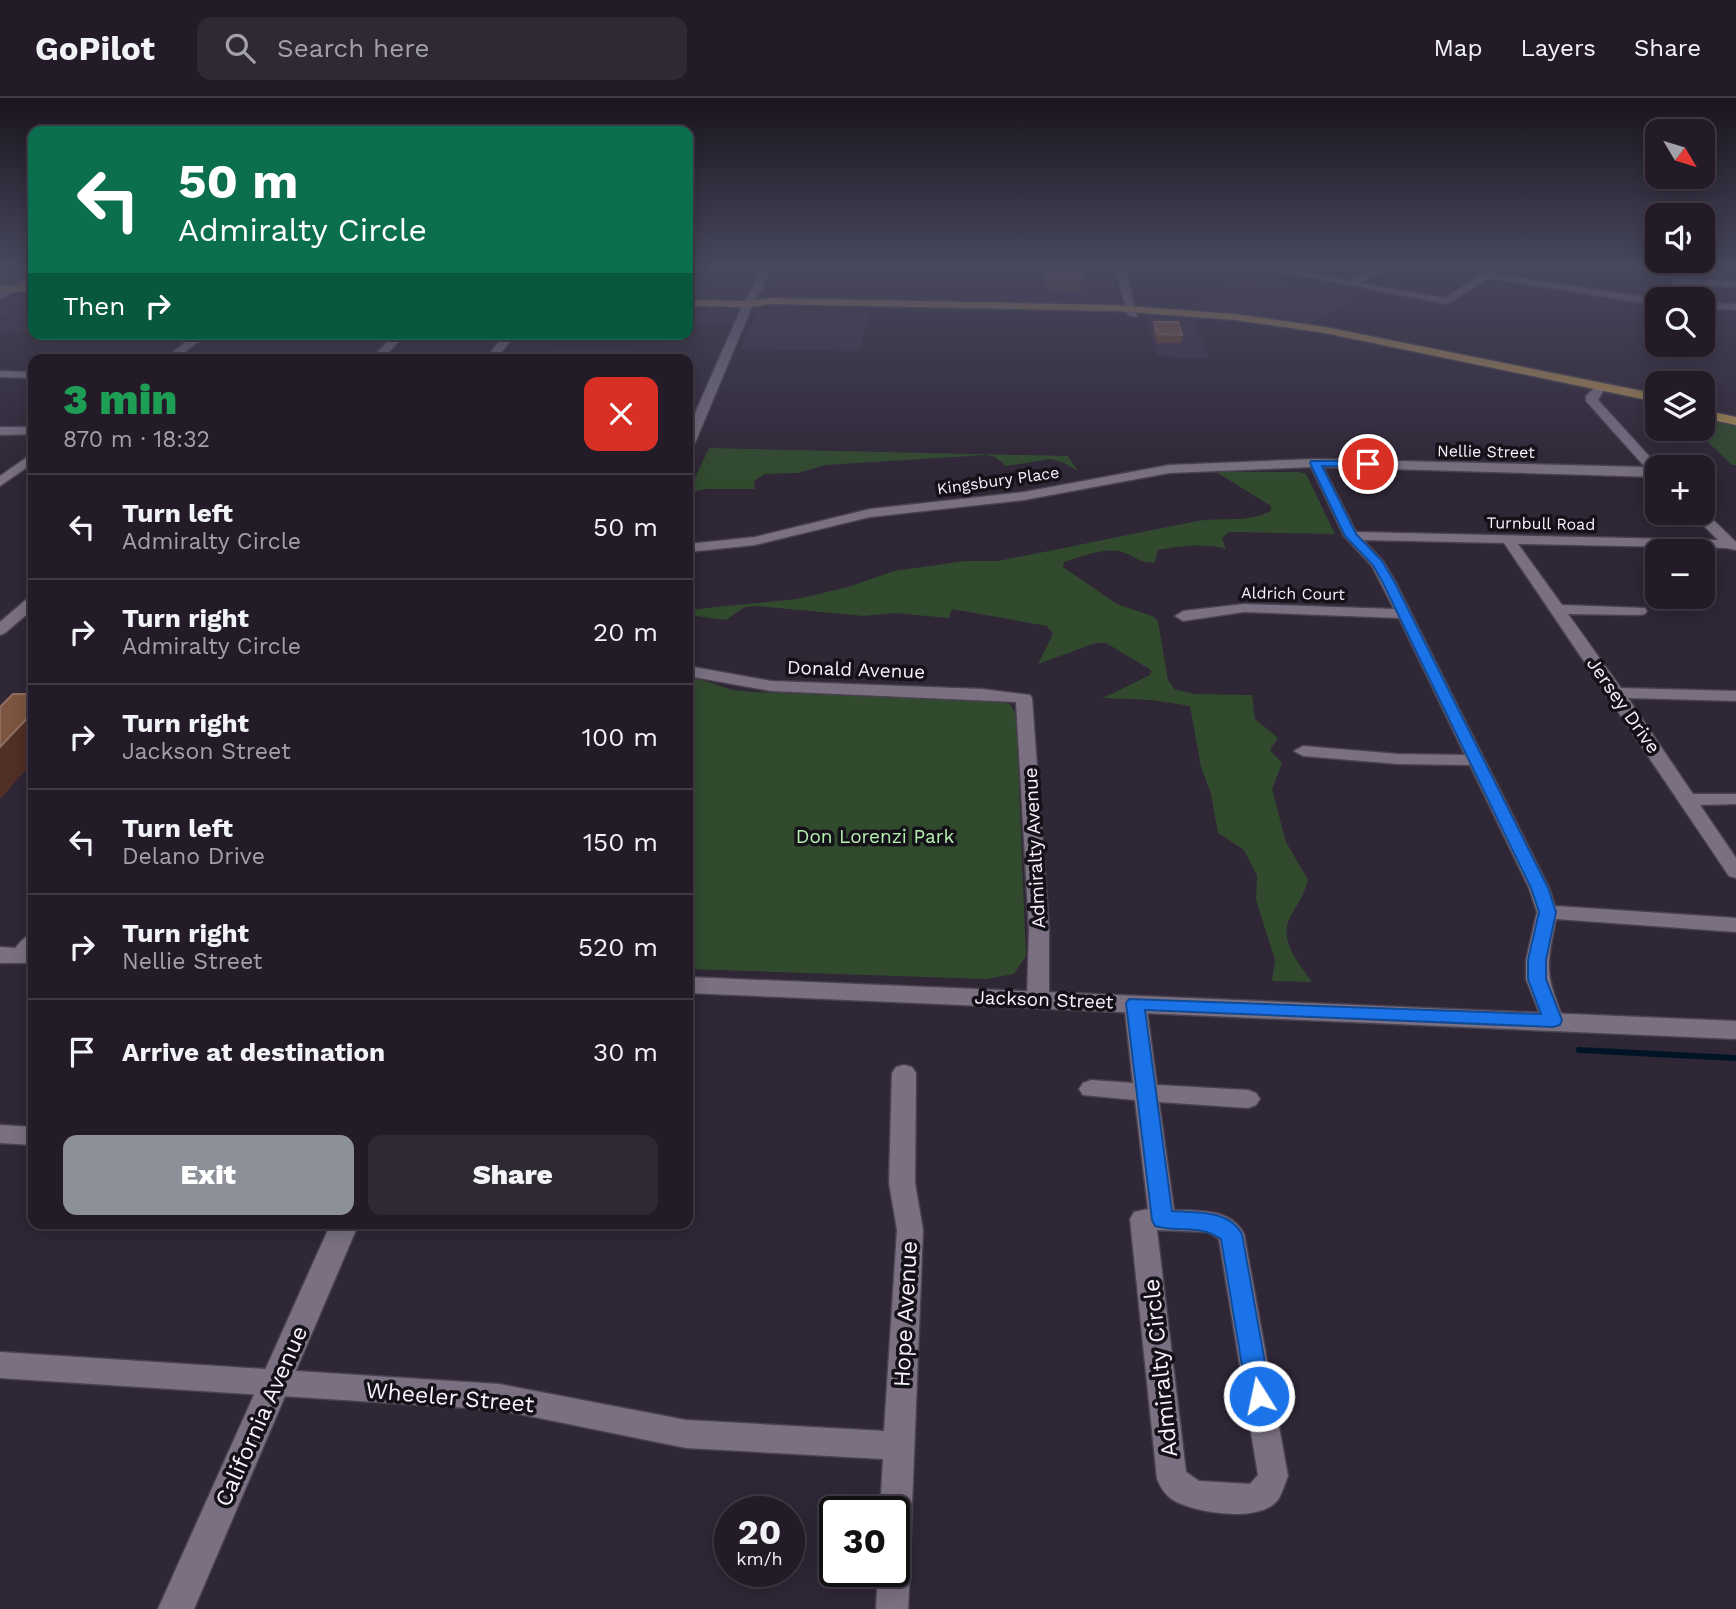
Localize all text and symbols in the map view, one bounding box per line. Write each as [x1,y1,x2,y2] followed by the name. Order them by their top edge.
[197,17,687,80] search box
[35,29,155,68] text: GoPilot
[221,29,259,67] icon: search
[277,33,429,63] text: Search here
[1434,34,1482,62] text: Map
[1520,34,1596,62] text: Layers
[1634,34,1701,62] text: Share
[1645,119,1715,189] north arrow
[1645,119,1715,609] map controls
[178,152,298,210] text: 50 m
[63,154,154,245] icon: left
[1645,203,1715,273] button: sound
[178,211,427,249] text: Admiralty Circle
[139,287,177,325] icon: right
[1645,287,1715,357] button: search
[63,291,125,321] text: Then
[1645,371,1715,441] button: layers
[63,375,177,424] text: 3 min
[584,377,658,451] button: close
[63,426,210,453] text: 870 m · 18:32
[1338,434,1398,494] pin
[1437,441,1535,462] street label: Nellie Street
[1349,445,1387,483] icon: arrive
[1645,455,1715,525] button: +
[936,463,1060,498] street label: Kingsbury Place
[122,498,233,528] text: Turn left
[63,508,101,546] icon: left
[593,512,658,542] text: 50 m
[1487,513,1595,534] street label: Turnbull Road
[122,528,301,555] text: Admiralty Circle
[1645,539,1715,609] button: −
[1241,583,1345,604] street label: Aldrich Court
[122,603,249,633] text: Turn right
[63,613,101,651] icon: right
[593,617,658,647] text: 20 m
[122,633,301,660] text: Admiralty Circle
[1582,653,1665,758] street label: Jersey Drive
[786,656,925,683] street label: Donald Avenue
[122,708,249,738] text: Turn right
[63,718,101,756] icon: right
[582,722,658,752] text: 100 m
[122,738,291,765] text: Jackson Street
[1019,767,1050,929] street label: Admiralty Avenue
[122,813,233,843] text: Turn left
[63,823,101,861] icon: left
[796,825,954,848] park label: Don Lorenzi Park
[583,827,658,857] text: 150 m
[122,843,265,870] text: Delano Drive
[122,918,249,948] text: Turn right
[63,928,101,966] icon: right
[578,932,658,962] text: 520 m
[122,948,263,975] text: Nellie Street
[974,986,1114,1013] street label: Jackson Street
[63,1033,101,1071] icon: arrive
[122,1037,385,1067] text: Arrive at destination
[593,1037,658,1067] text: 30 m
[63,1135,354,1215] button: Exit
[368,1135,658,1215] button: Share
[888,1240,923,1388] street label: Hope Avenue
[1138,1278,1183,1458] street label: Admiralty Circle
[209,1322,313,1511] street label: California Avenue
[1222,1359,1296,1433] position arrow
[365,1377,536,1418] street label: Wheeler Street
[819,1496,910,1587] speed limit sign: 30
[738,1511,781,1553] text: 20
[736,1548,783,1569] text: km/h

